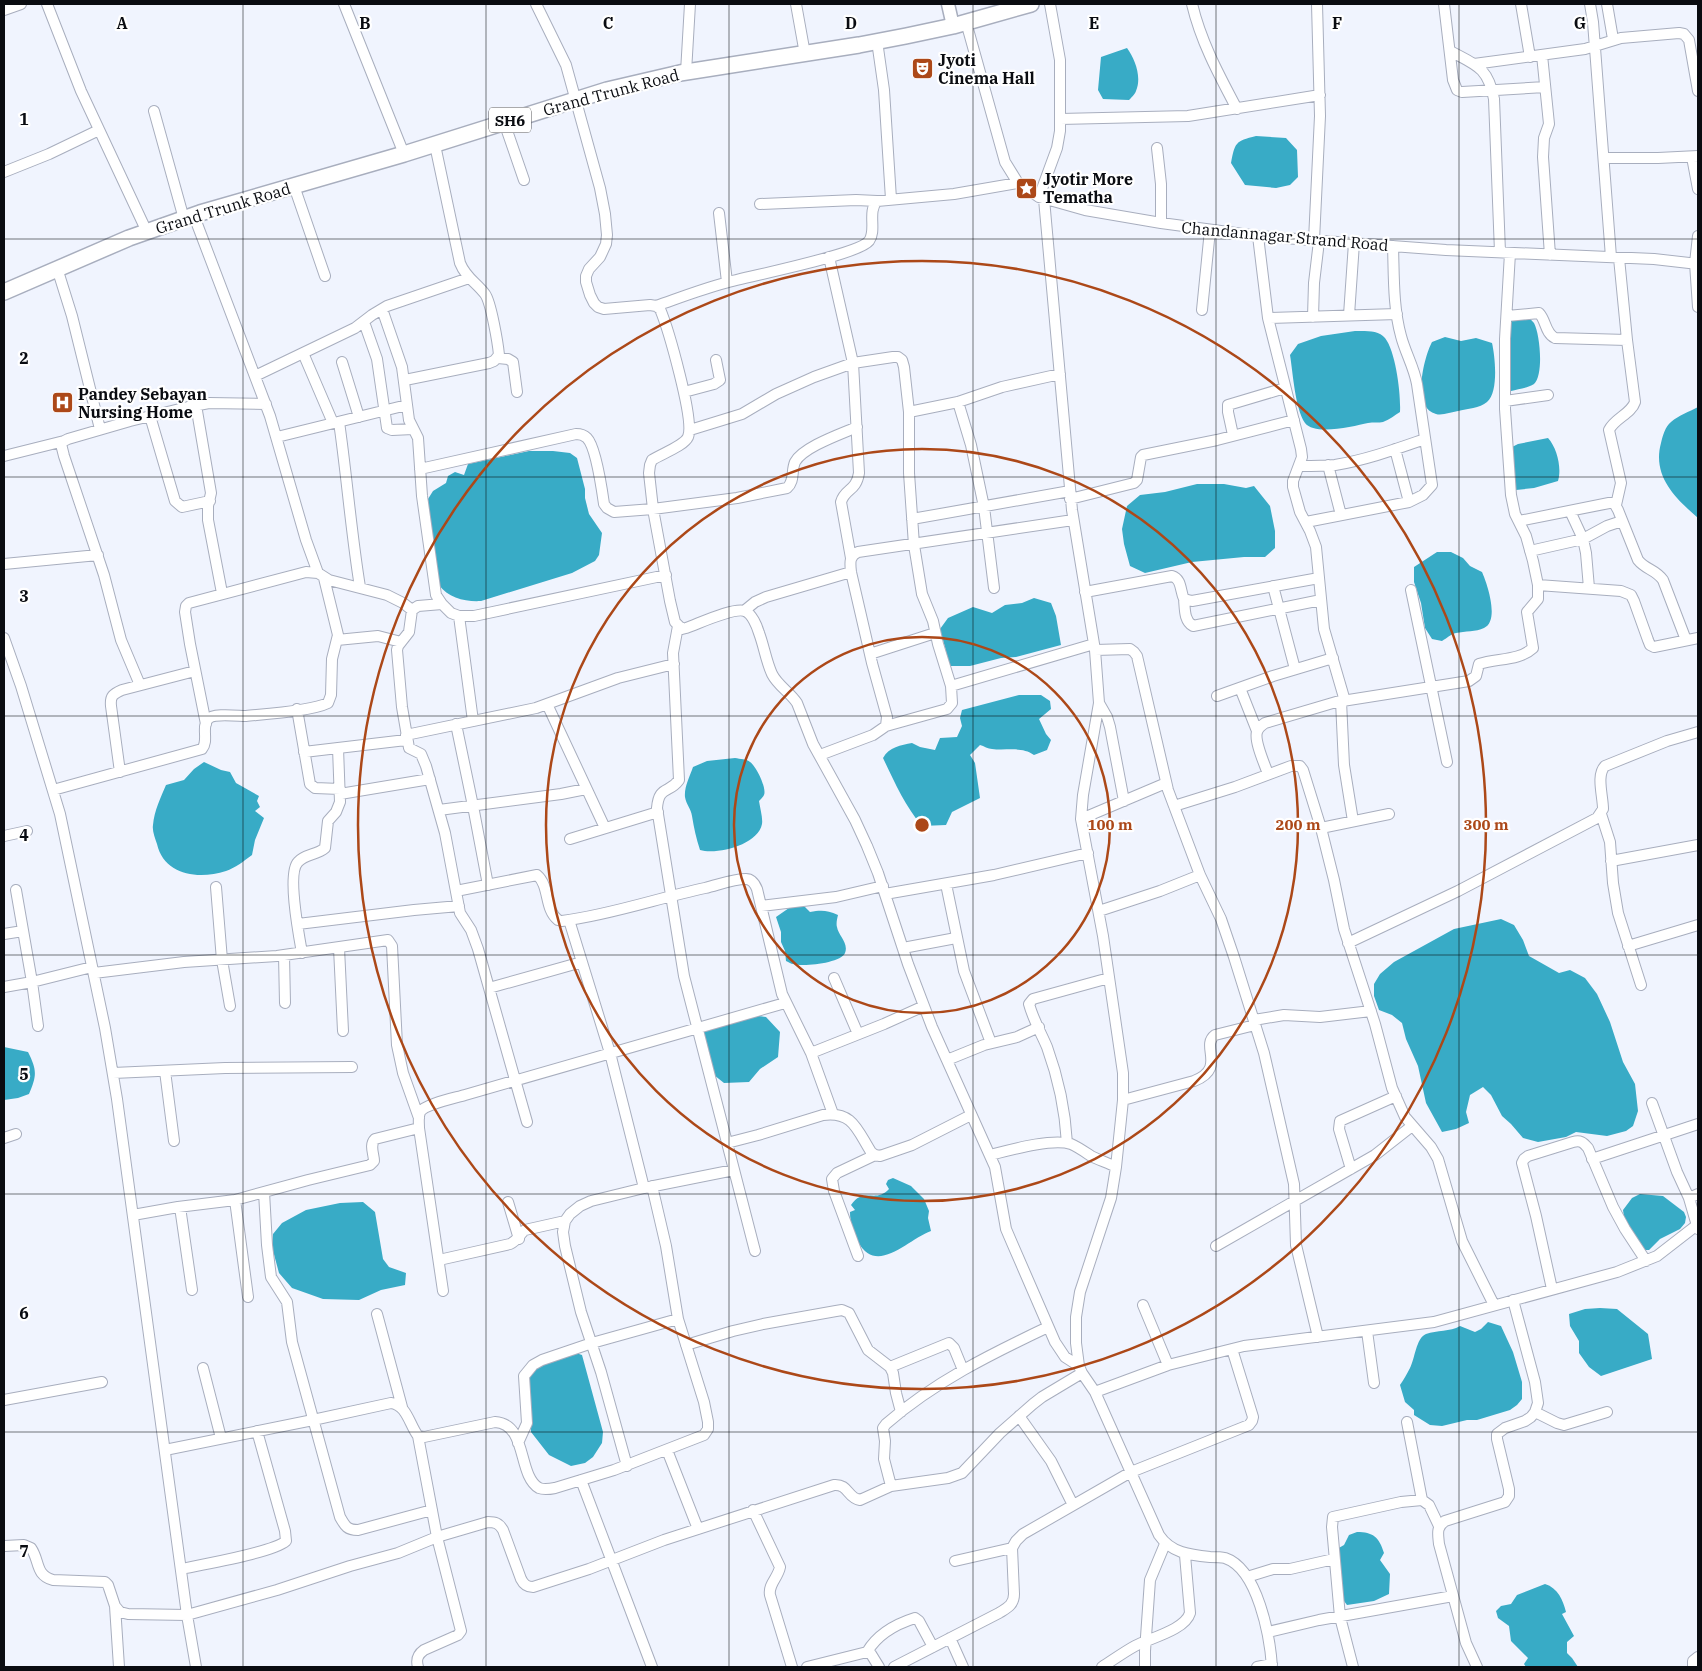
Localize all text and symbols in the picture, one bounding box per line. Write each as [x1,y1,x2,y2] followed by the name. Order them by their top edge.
[116,13,128,33] text: A
[359,13,371,33] text: B
[603,13,613,33] text: C
[845,13,857,33] text: D
[1089,13,1099,33] text: E
[1332,13,1342,33] text: F
[1574,13,1586,33] text: G
[938,50,1035,88] place label: Jyoti Cinema Hall
[910,57,934,81] theatre icon: Jyoti Cinema Hall
[541,64,681,120] street label: Grand Trunk Road
[489,108,531,132] road number: SH6
[19,109,29,129] text: 1
[1043,169,1133,207] place label: Jyotir More Tematha
[1015,176,1039,200] place icon: Jyotir More Tematha
[153,178,293,238] street label: Grand Trunk Road
[1181,217,1390,255] street label: Chandannagar Strand Road
[19,348,29,368] text: 2
[78,384,207,422] place label: Pandey Sebayan Nursing Home
[50,391,74,415] hospital icon: Pandey Sebayan Nursing Home
[19,586,29,606] text: 3
[1087,815,1133,834] text: 100 m
[1275,815,1321,834] text: 200 m
[1463,815,1509,834] text: 300 m
[913,816,931,834] centre of rings
[19,825,29,845] text: 4
[19,1064,29,1084] text: 5
[19,1303,29,1323] text: 6
[19,1541,29,1561] text: 7

